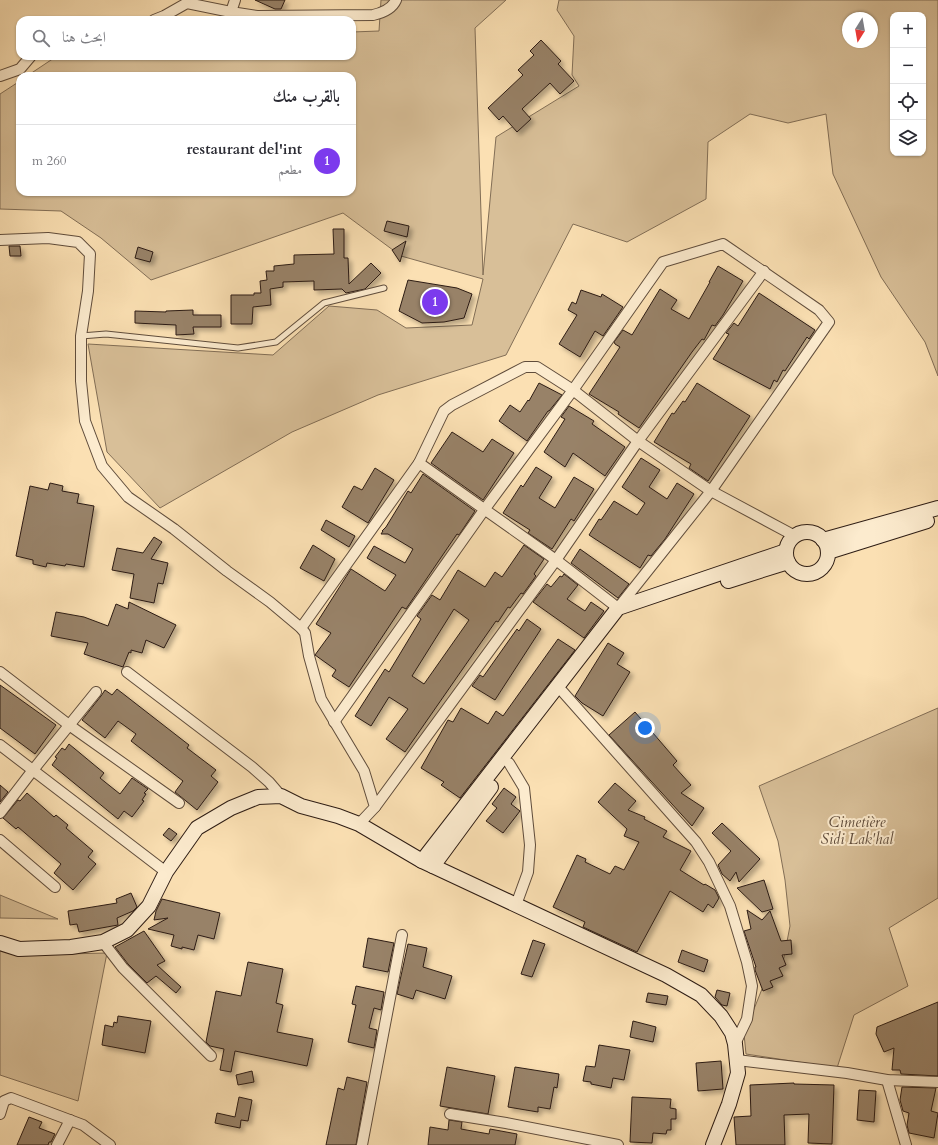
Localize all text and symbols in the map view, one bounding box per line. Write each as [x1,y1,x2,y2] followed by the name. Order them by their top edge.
[842,12,878,48] north arrow
[890,12,926,156] map controls
[890,12,926,48] button: +
[16,16,356,60] search box
[30,27,52,49] icon: search
[62,27,106,47] text: ابحث هنا
[890,48,926,84] button: −
[890,84,926,120] button: locate
[273,85,340,108] text: بالقرب منك
[890,120,926,156] button: layers
[187,139,302,159] text: restaurant del'int
[32,152,66,170] text: 260 m
[324,152,330,170] text: 1
[278,161,302,179] text: مطعم
[422,287,448,317] pin: 1
[635,718,655,738] your location
[821,812,894,849] park label: Cimetière Sidi Lak'hal

